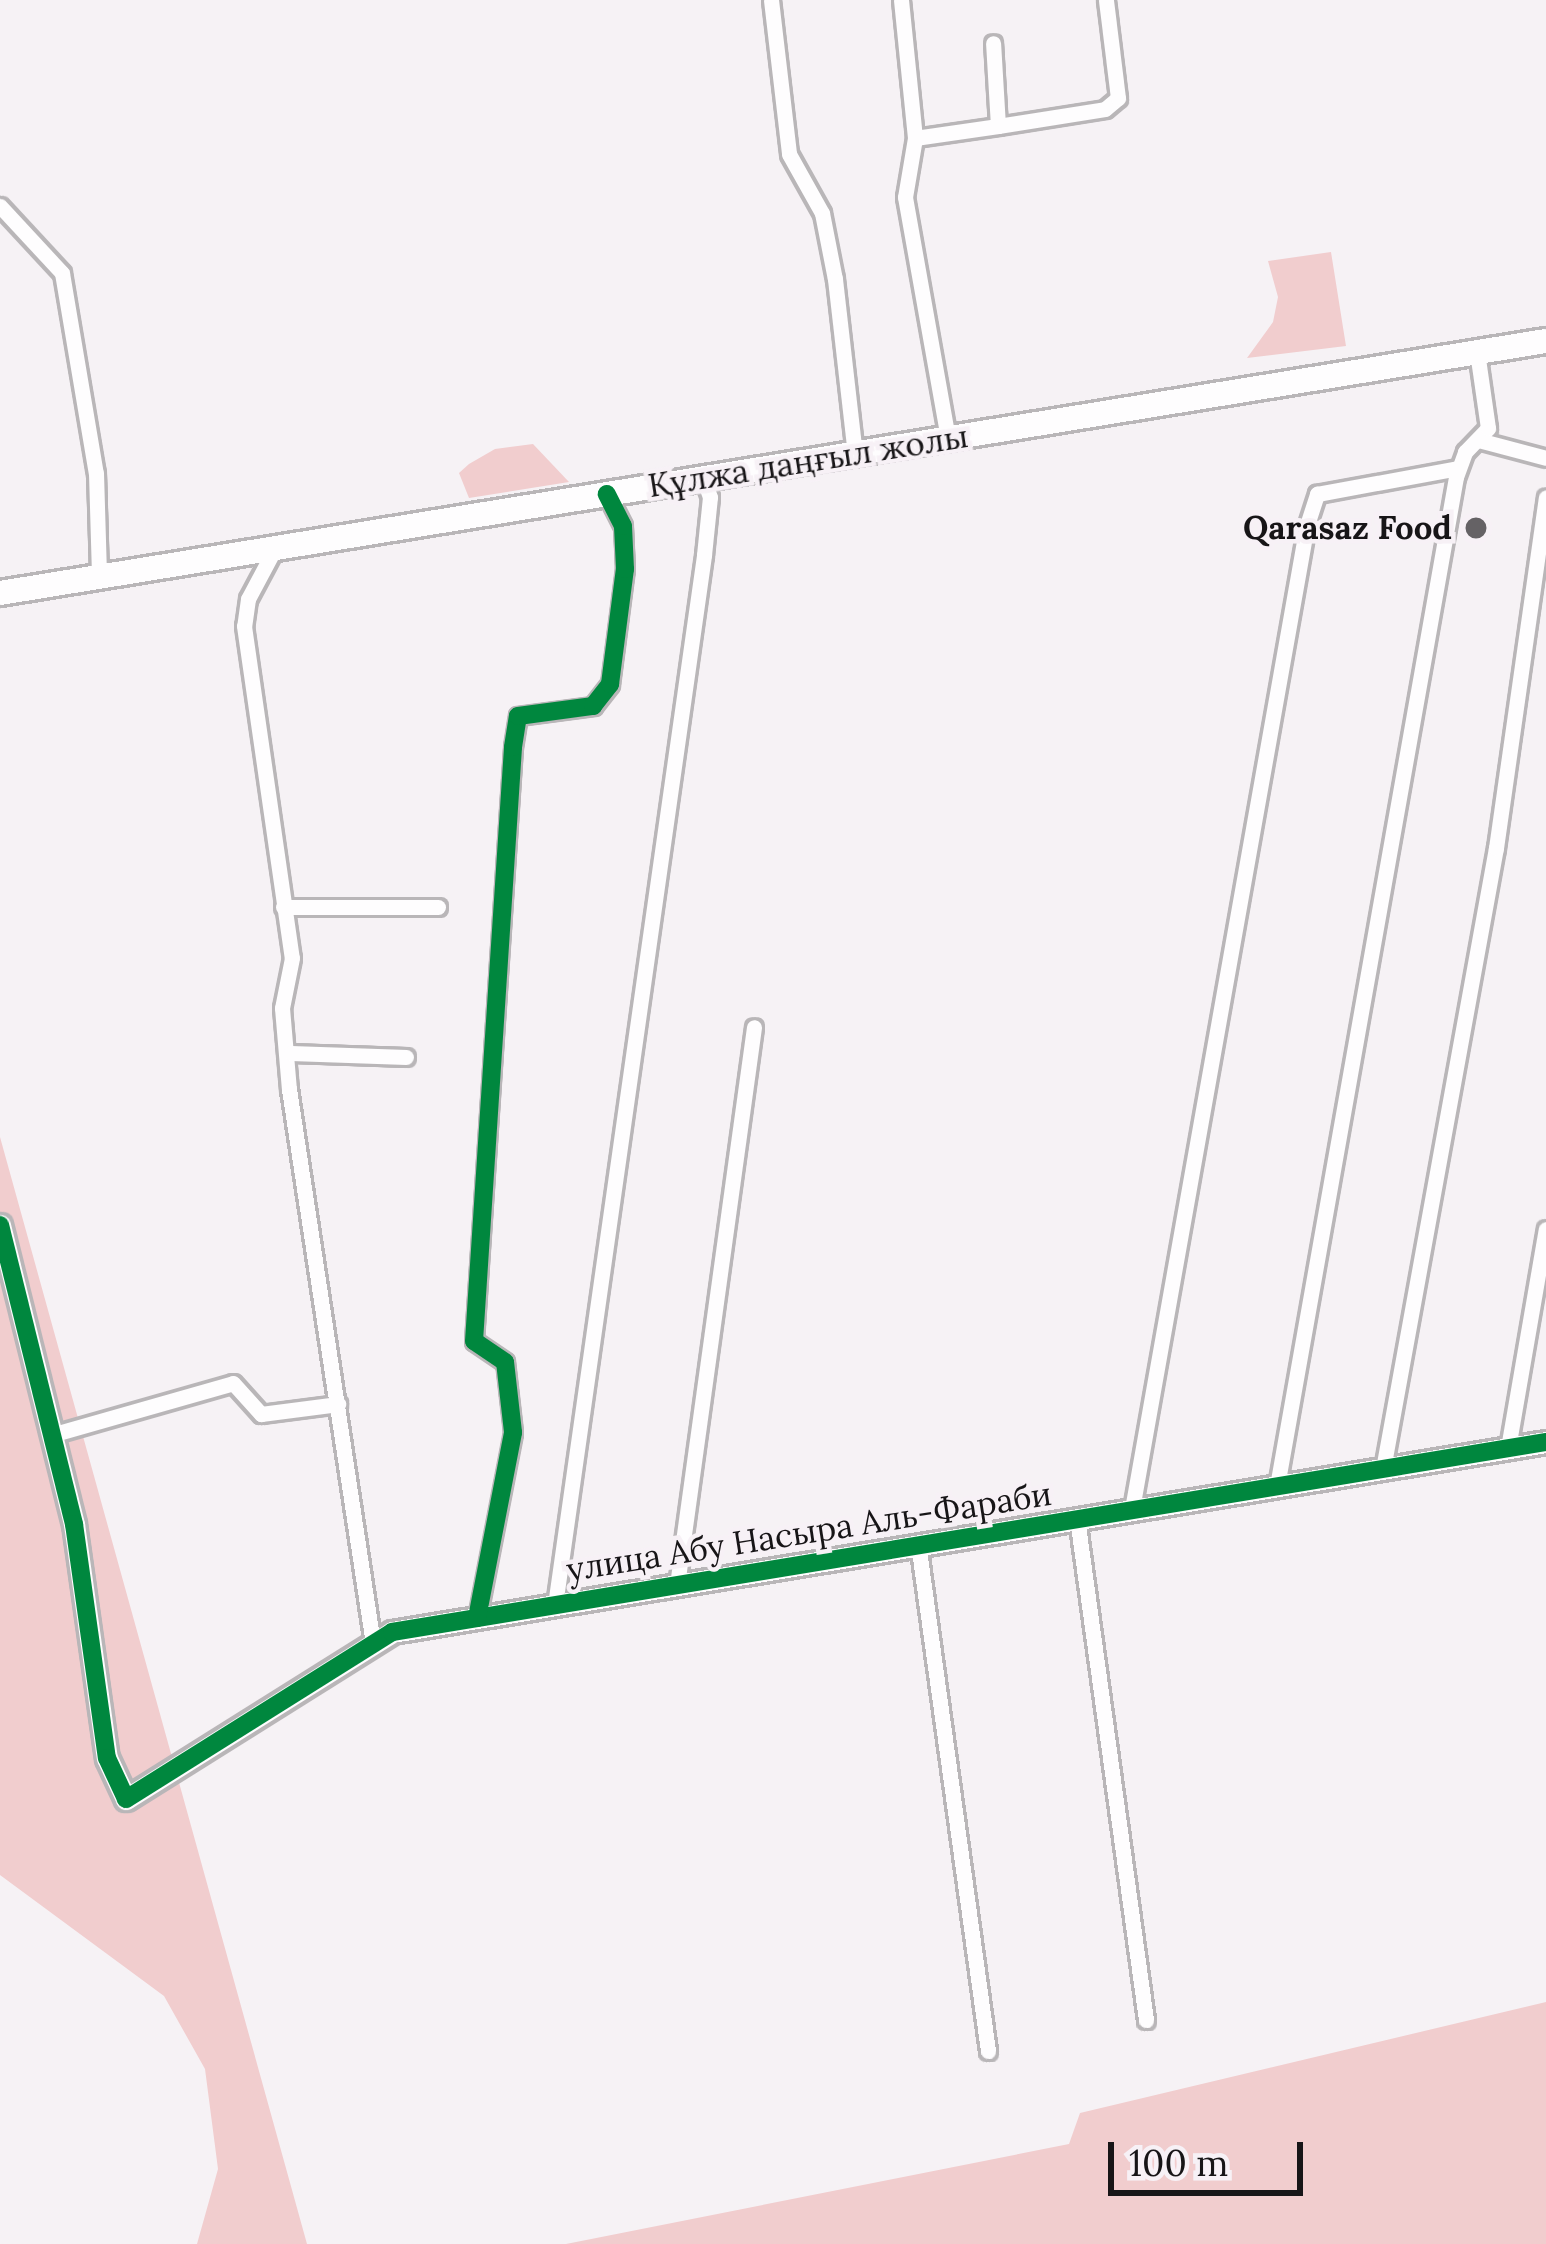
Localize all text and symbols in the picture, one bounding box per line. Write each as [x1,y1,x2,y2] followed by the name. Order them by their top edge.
[645,416,971,506] street label: Құлжа даңғыл жолы
[1243,508,1452,548] place label: Qarasaz Food
[1463,515,1489,541] marker: Qarasaz Food
[564,1474,1054,1590] street label: улица Абу Насыра Аль-Фараби
[1114,2118,1309,2192] scale bar
[1129,2140,1228,2186] text: 100 m

